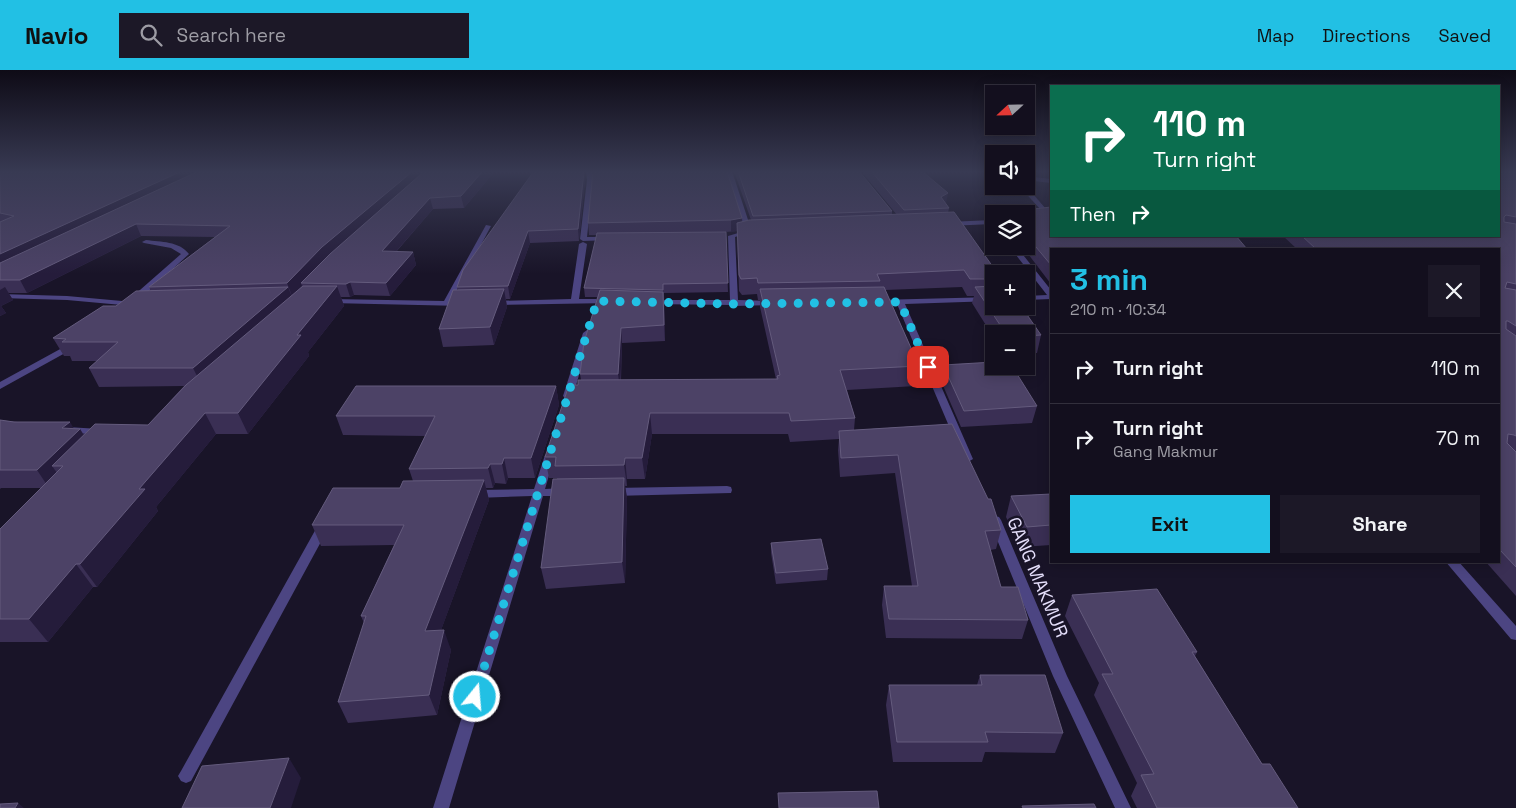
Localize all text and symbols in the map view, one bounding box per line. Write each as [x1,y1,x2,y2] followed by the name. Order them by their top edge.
[119,13,469,58] search box
[25,20,89,51] text: Navio
[137,21,165,49] icon: search
[177,23,286,48] text: Search here
[1257,24,1294,47] text: Map
[1322,24,1411,47] text: Directions
[1439,24,1491,47] text: Saved
[985,85,1035,135] north arrow
[985,85,1035,375] map controls
[1153,102,1246,146] text: 110 m
[1070,105,1135,170] icon: right
[985,145,1035,195] button: sound
[1153,145,1256,173] text: Turn right
[1126,200,1154,228] icon: right
[1070,202,1116,227] text: Then
[985,205,1035,255] button: layers
[1070,260,1148,299] text: 3 min
[985,265,1035,315] button: +
[1428,265,1480,317] button: close
[1070,299,1166,320] text: 210 m · 10:34
[985,325,1035,375] button: −
[907,346,949,388] pin
[914,353,942,381] icon: arrive
[1070,355,1098,383] icon: right
[1113,356,1203,381] text: Turn right
[1431,356,1480,381] text: 110 m
[1113,416,1203,441] text: Turn right
[1070,425,1098,453] icon: right
[1436,426,1480,451] text: 70 m
[1113,441,1218,462] text: Gang Makmur
[1070,495,1270,553] button: Exit
[1280,495,1480,553] button: Share
[1002,513,1074,641] street label: GANG MAKMUR
[448,670,500,722] position arrow

